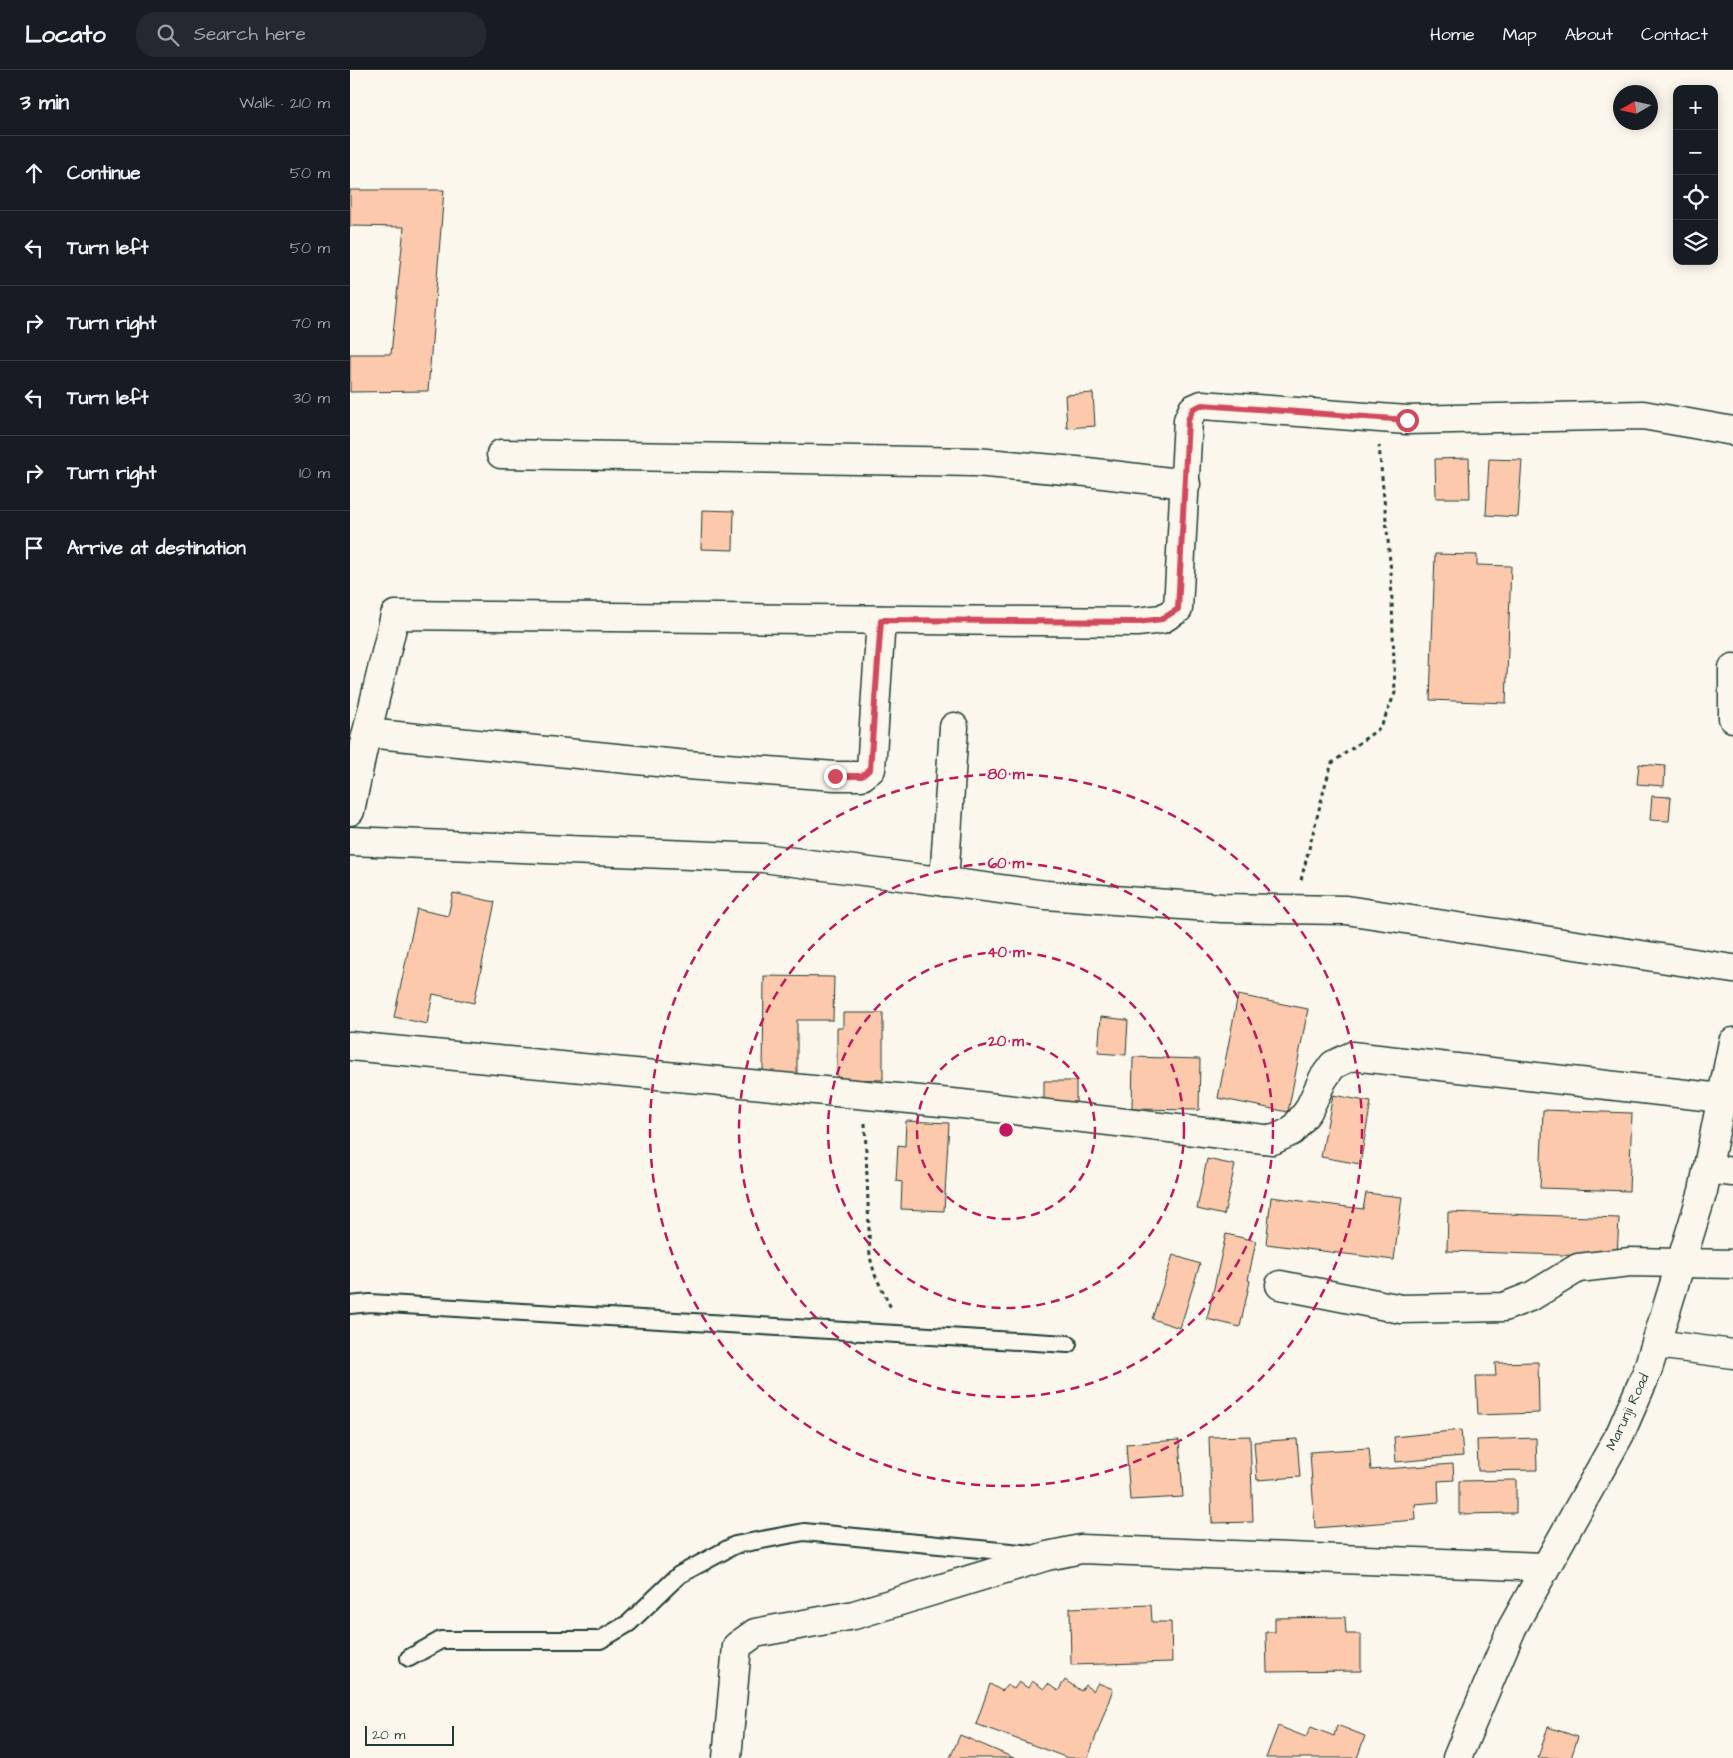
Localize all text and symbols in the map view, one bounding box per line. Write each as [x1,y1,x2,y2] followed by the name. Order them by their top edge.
[136,12,486,57] search box
[25,18,106,52] text: Locato
[154,21,182,49] icon: search
[194,21,306,48] text: Search here
[1430,22,1475,47] text: Home
[1503,22,1537,47] text: Map
[1565,22,1613,47] text: About
[1641,22,1708,47] text: Contact
[1613,85,1658,130] north arrow
[1673,85,1718,265] map controls
[1673,85,1718,130] button: +
[20,88,69,117] text: 3 min
[239,92,330,114] text: Walk · 210 m
[1673,130,1718,175] button: −
[20,159,48,187] icon: ahead
[67,160,141,187] text: Continue
[290,162,330,184] text: 50 m
[1673,175,1718,220] button: locate
[1673,220,1718,265] button: layers
[20,234,48,262] icon: left
[67,235,148,262] text: Turn left
[290,237,330,259] text: 50 m
[20,309,48,337] icon: right
[67,310,156,337] text: Turn right
[291,312,330,334] text: 70 m
[20,384,48,412] icon: left
[67,385,148,412] text: Turn left
[293,387,330,409] text: 30 m
[1396,409,1419,432] route start
[20,459,48,487] icon: right
[67,460,156,487] text: Turn right
[299,462,330,484] text: 10 m
[20,534,48,562] icon: arrive
[67,535,246,562] text: Arrive at destination
[988,764,1025,785] text: 80 m
[824,765,847,788] route end
[988,853,1025,874] text: 60 m
[987,942,1025,963] text: 40 m
[987,1031,1024,1052] text: 20 m
[997,1121,1015,1139] centre of rings
[1601,1370,1655,1454] street label: Marunji Road
[365,1723,454,1746] scale bar
[372,1725,405,1745] text: 20 m

